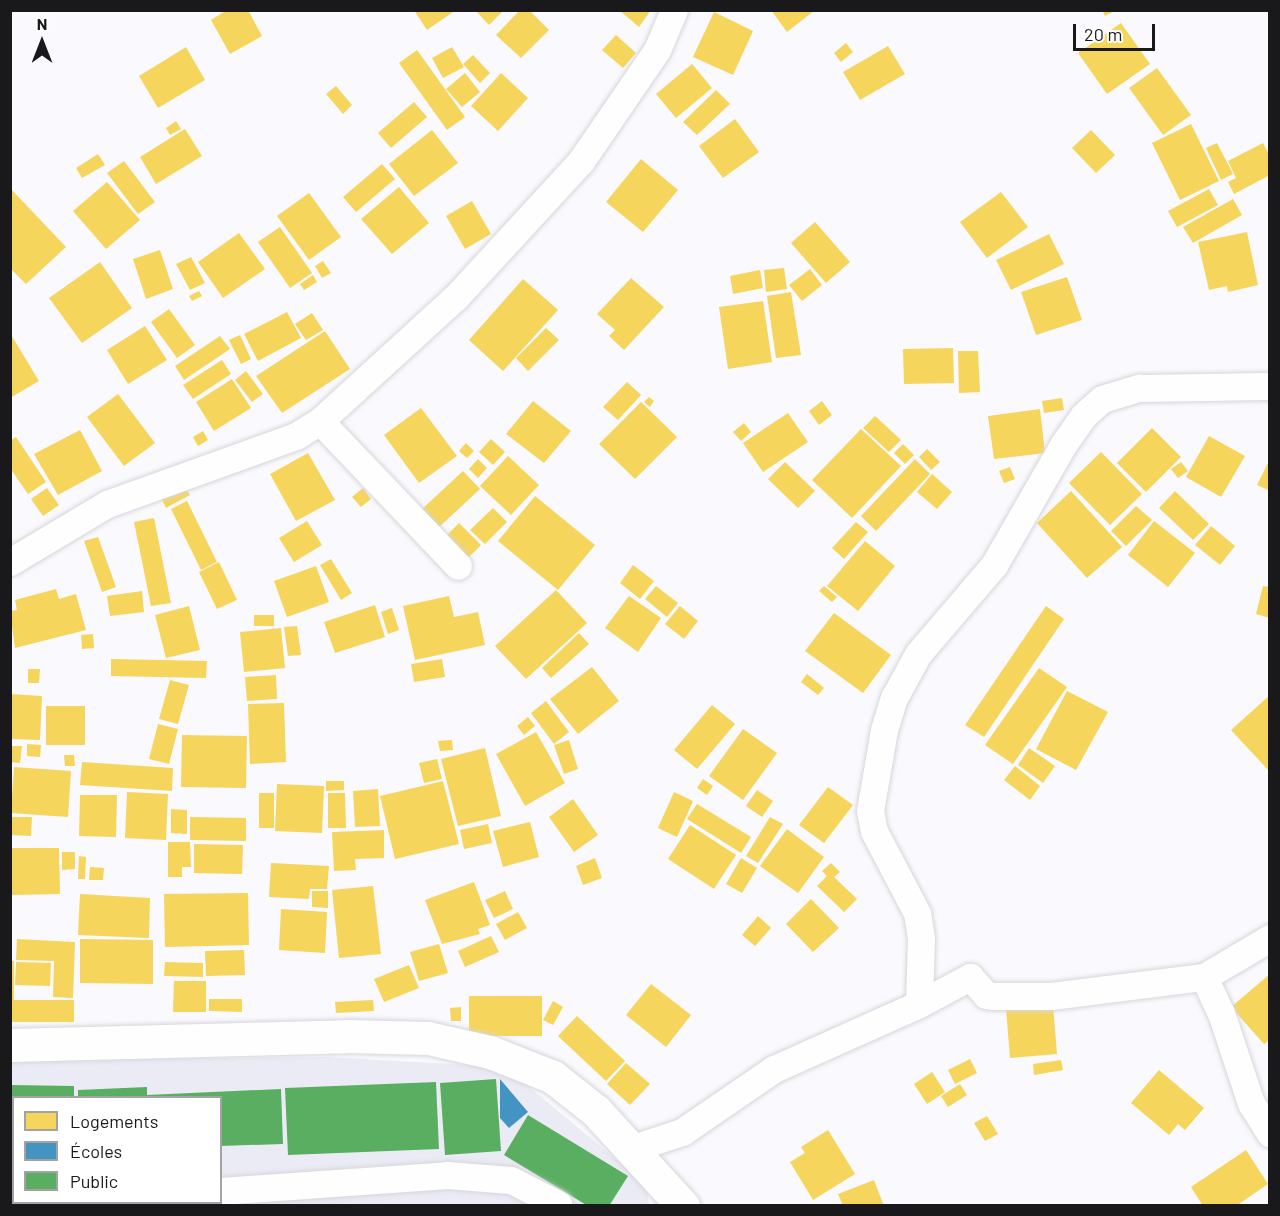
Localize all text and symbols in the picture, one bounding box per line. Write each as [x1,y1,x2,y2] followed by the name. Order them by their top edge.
[12,12,72,72] north arrow
[1076,12,1158,50] scale bar
[37,14,47,33] text: N
[1084,23,1122,45] text: 20 m
[12,1096,222,1204] legend
[70,1110,159,1132] text: Logements
[70,1140,122,1162] text: Écoles
[70,1170,118,1192] text: Public

